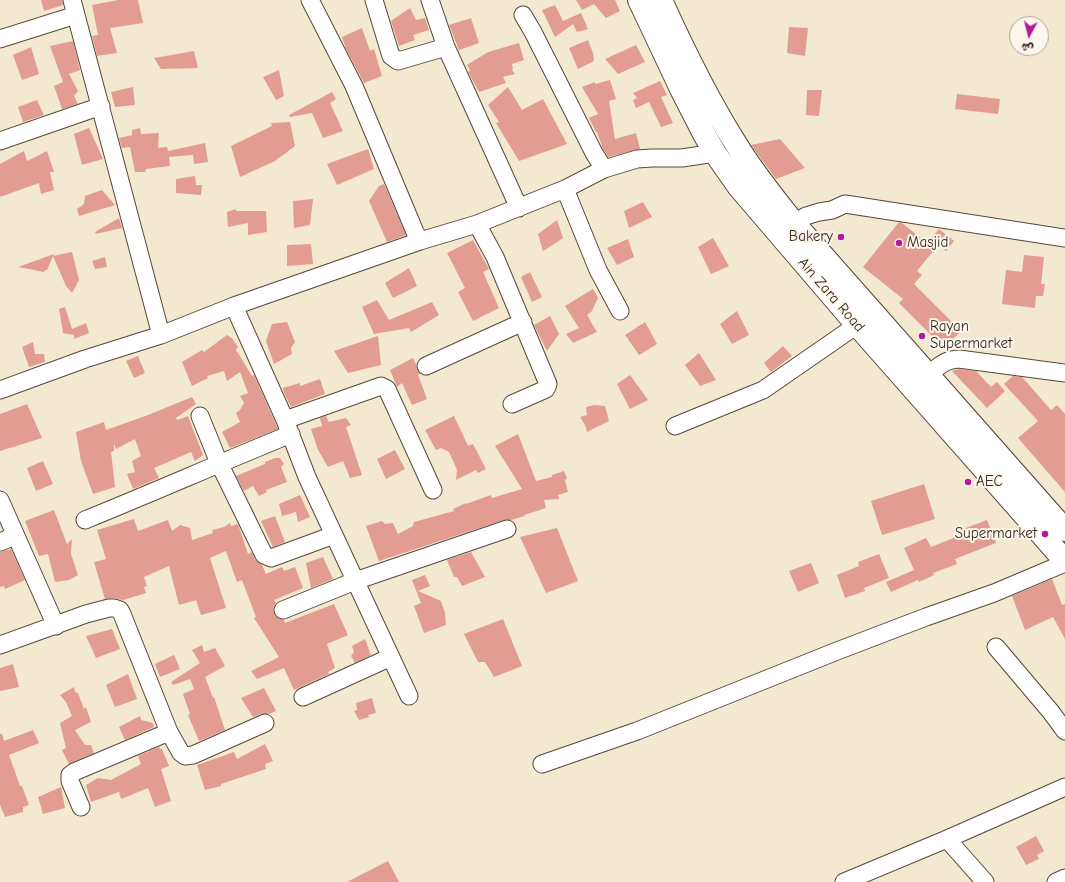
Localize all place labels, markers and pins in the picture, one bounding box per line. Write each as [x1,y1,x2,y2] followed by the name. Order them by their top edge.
[789,228,833,246] place label: Bakery
[836,232,846,242] marker: Bakery
[907,234,948,252] place label: Masjid
[894,238,904,248] marker: Masjid
[930,318,1012,353] place label: Rayan Supermarket
[917,331,927,341] marker: Rayan Supermarket
[976,473,1003,491] place label: AEC
[963,477,973,487] marker: AEC
[955,525,1037,543] place label: Supermarket
[1040,529,1050,539] marker: Supermarket

